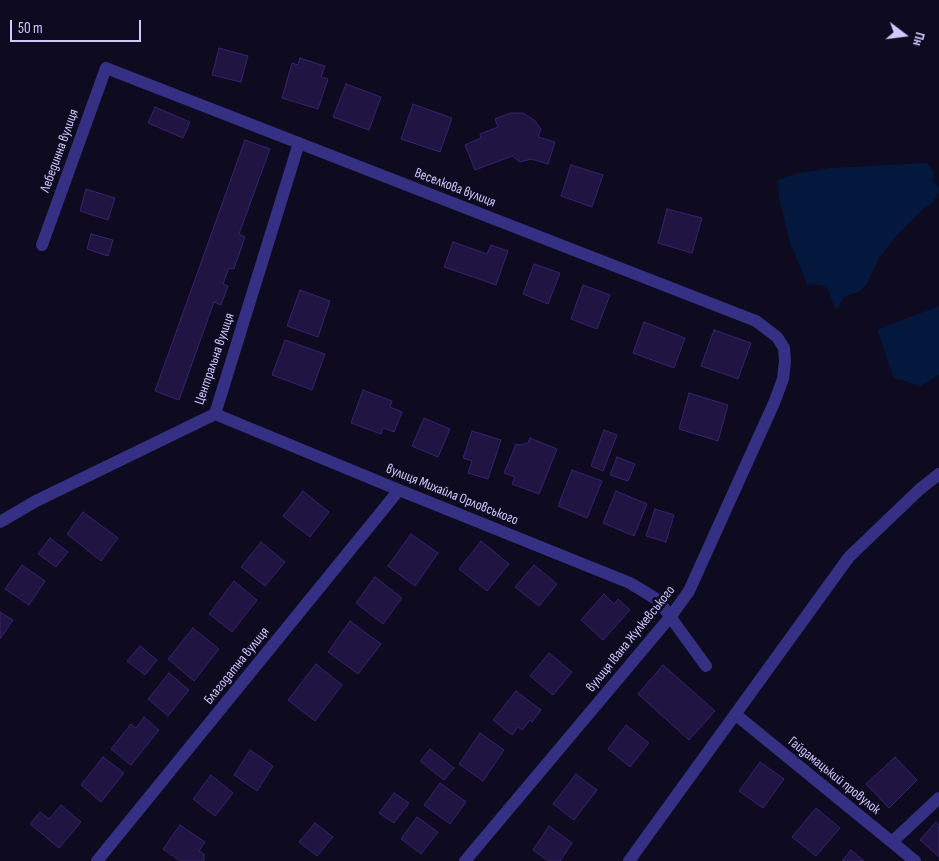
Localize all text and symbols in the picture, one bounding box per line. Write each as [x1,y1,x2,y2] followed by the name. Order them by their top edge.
[12,10,144,42] scale bar
[879,10,929,60] north arrow
[18,19,43,38] text: 50 m
[909,30,929,48] text: Пн
[37,107,83,195] street label: Лебединна вулиця
[412,165,498,211] street label: Веселкова вулиця
[191,311,239,407] street label: Центральна вулиця
[383,461,521,529] street label: вулиця Михайла Орловського
[583,582,679,696] street label: вулиця Івана Жулкевського
[201,624,273,708] street label: Благодатна вулиця
[784,734,884,818] street label: Гайдамацький провулок

